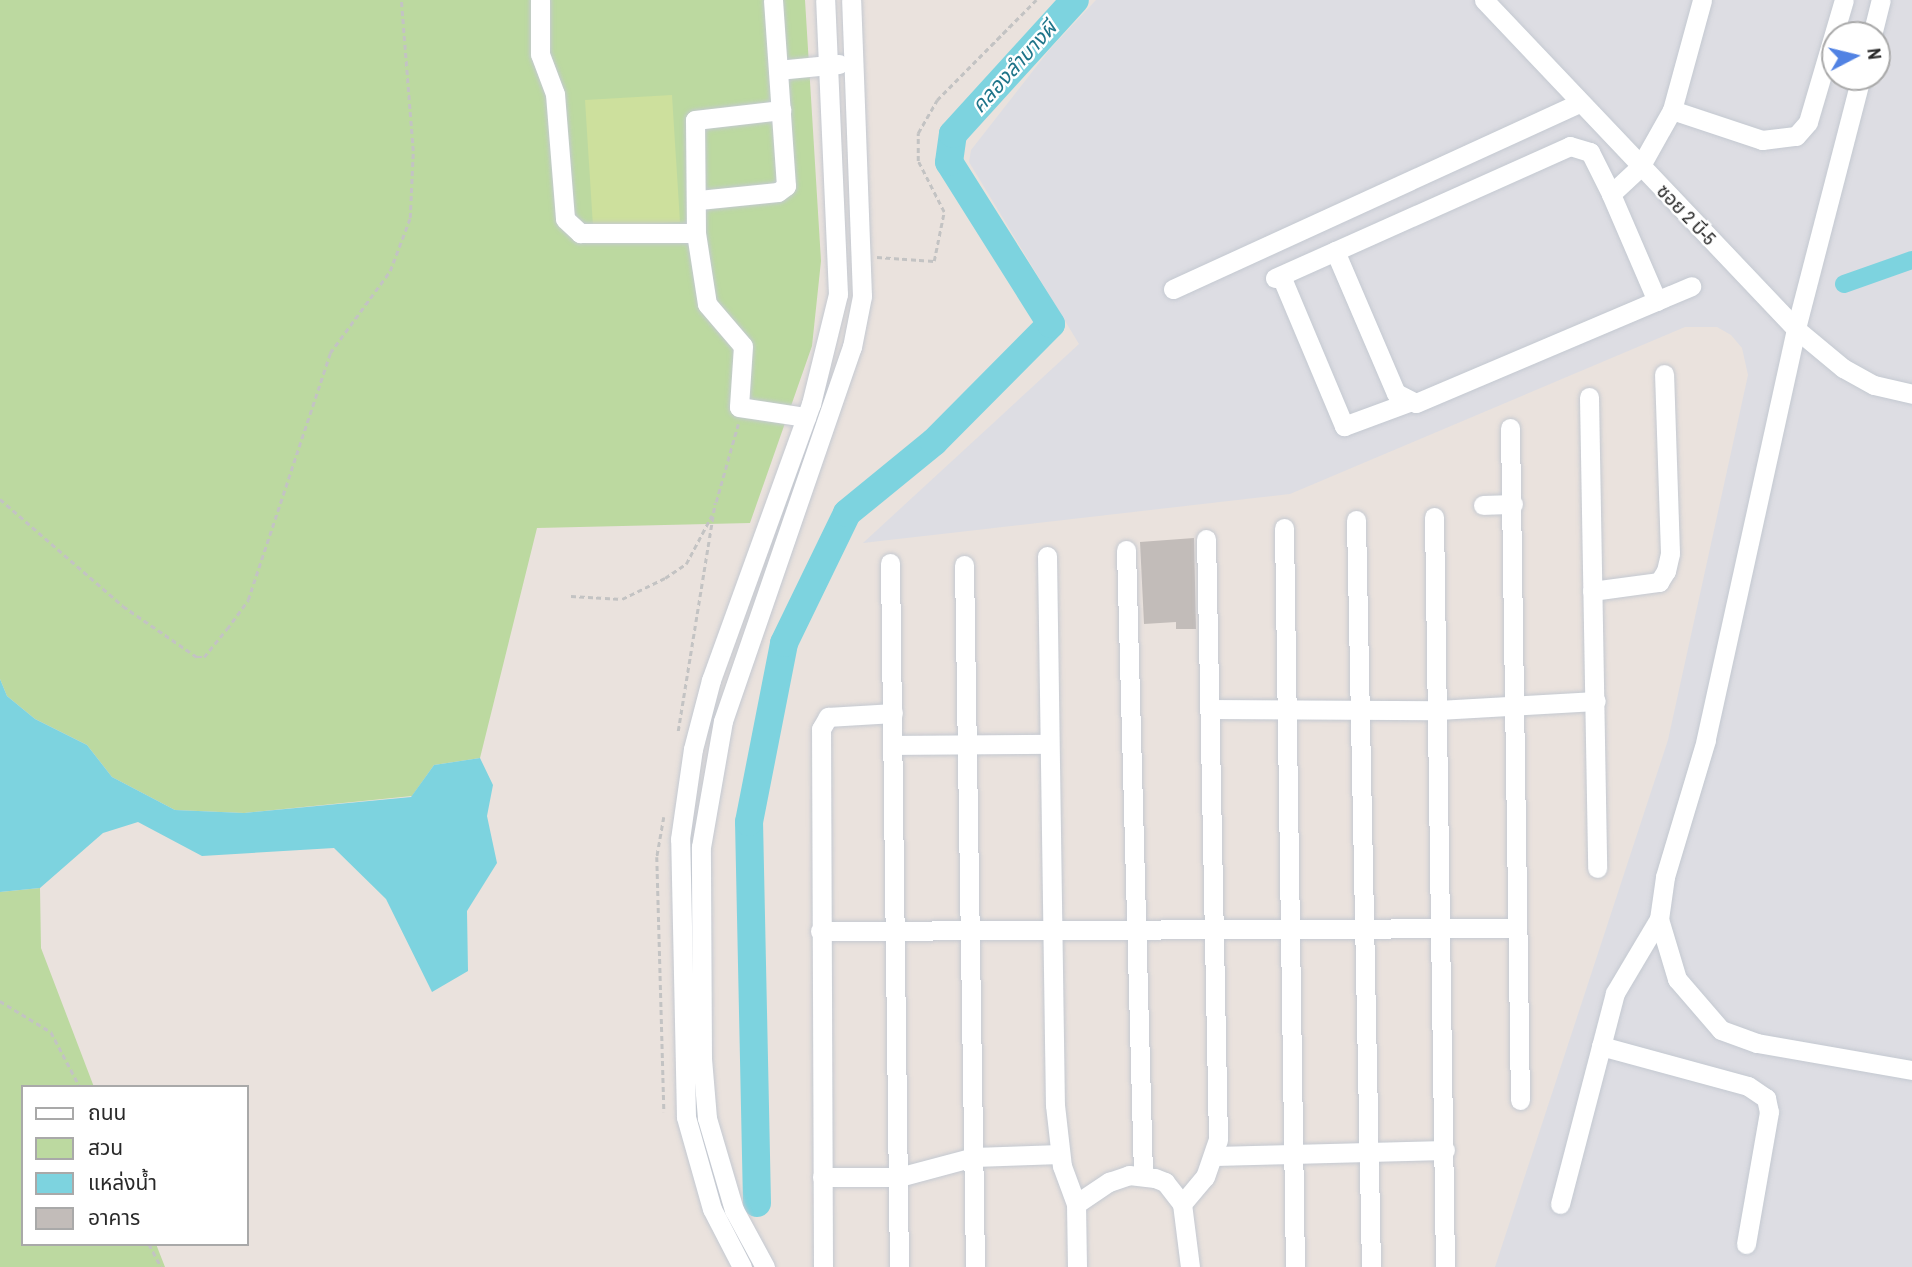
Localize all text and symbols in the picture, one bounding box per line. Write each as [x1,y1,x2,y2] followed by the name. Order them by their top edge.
[966,16,1062,118] water label: คลองลำบางผี
[1821,21,1891,91] north arrow
[1861,47,1888,61] text: N
[1652,180,1720,250] street label: ซอย 2 บี-5
[21,1085,248,1246] legend
[88,1098,126,1127] text: ถนน
[88,1133,123,1162] text: สวน
[88,1168,157,1197] text: แหล่งน้ำ
[88,1203,140,1232] text: อาคาร

